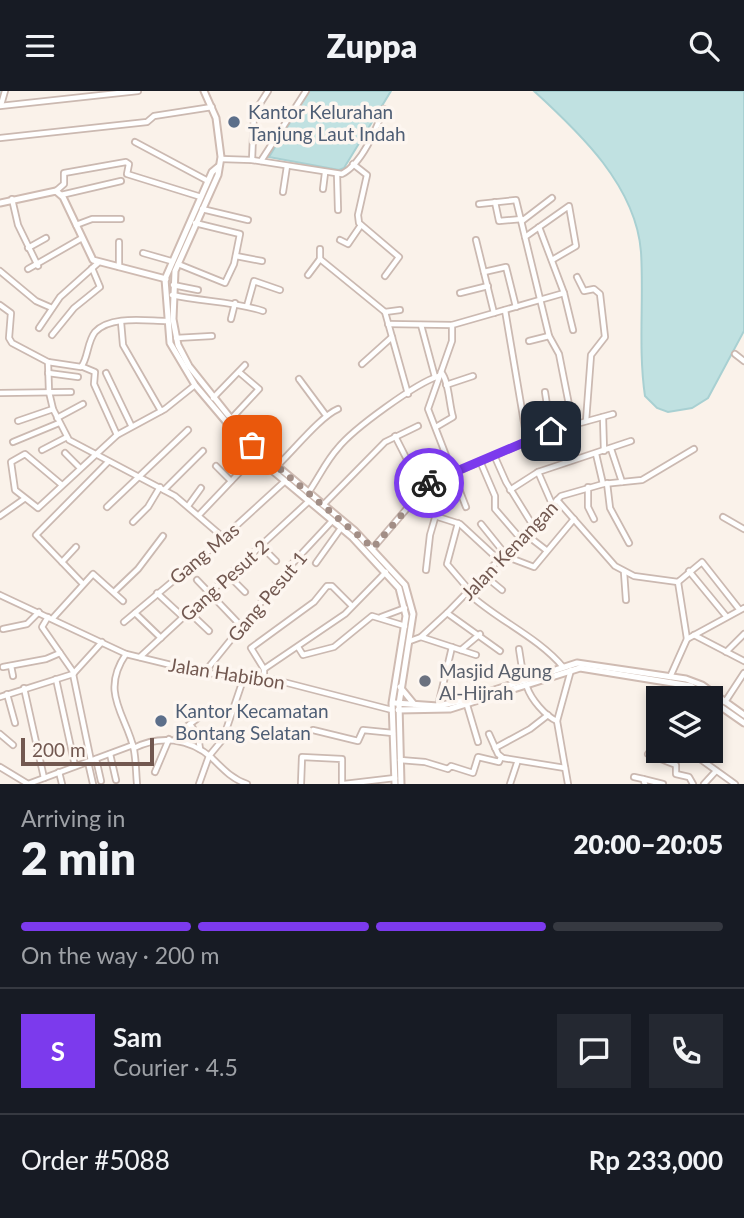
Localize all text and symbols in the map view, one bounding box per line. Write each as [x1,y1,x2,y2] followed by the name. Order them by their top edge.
[327,26,417,65] text: Zuppa
[21,27,59,65] icon: menu
[685,27,723,65] icon: search
[248,100,406,145] place label: Kantor Kelurahan Tanjung Laut Indah
[226,114,242,130] marker: Kantor Kelurahan Tanjung Laut Indah
[521,401,581,461] pin
[532,412,570,450] icon: home
[222,415,282,475] pin
[233,426,271,464] icon: bag
[394,448,464,518] courier
[410,464,448,502] icon: bike
[456,496,562,604] street label: Jalan Kenangan
[165,517,243,589] street label: Gang Mas
[175,534,273,626] street label: Gang Pesut 2
[222,546,312,646] street label: Gang Pesut 1
[167,652,287,694] street label: Jalan Habibon
[439,659,552,704] place label: Masjid Agung Al-Hijrah
[417,673,433,689] marker: Masjid Agung Al-Hijrah
[646,686,723,763] map controls
[646,686,723,763] button: layers
[175,699,329,744] place label: Kantor Kecamatan Bontang Selatan
[153,713,169,729] marker: Kantor Kecamatan Bontang Selatan
[21,735,154,767] scale bar
[32,738,86,761] text: 200 m
[21,804,125,832] text: Arriving in
[573,828,723,860] text: 20:00–20:05
[21,830,136,885] text: 2 min
[21,941,220,969] text: On the way · 200 m
[557,1014,631,1088] button: chat
[649,1014,723,1088] button: phone
[113,1021,162,1053] text: Sam
[51,1035,65,1067] text: S
[113,1053,238,1081] text: Courier · 4.5
[21,1144,170,1176] text: Order #5088
[589,1144,723,1176] text: Rp 233,000

